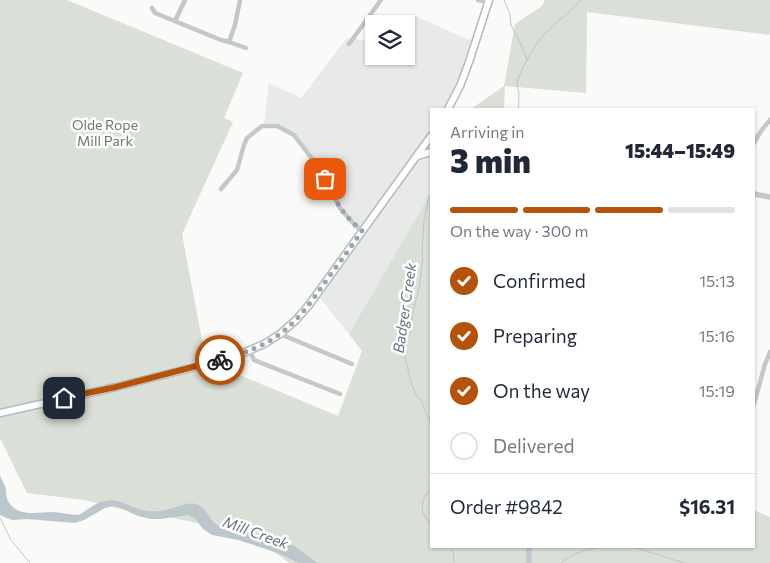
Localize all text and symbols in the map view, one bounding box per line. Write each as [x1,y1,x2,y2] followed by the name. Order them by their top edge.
[365,15,415,65] map controls
[365,15,415,65] button: layers
[72,116,138,149] park label: Olde Rope Mill Park
[450,122,524,141] text: Arriving in
[625,139,735,162] text: 15:44–15:49
[450,140,531,180] text: 3 min
[304,158,346,200] pin
[311,165,339,193] icon: bag
[450,221,589,240] text: On the way · 300 m
[389,261,419,354] water label: Badger Creek
[450,267,478,295] icon: check
[493,269,586,292] text: Confirmed
[699,271,735,290] text: 15:13
[450,322,478,350] icon: check
[493,324,577,347] text: Preparing
[699,326,735,345] text: 15:16
[195,335,245,385] courier
[206,346,234,374] icon: bike
[43,377,85,419] pin
[450,377,478,405] icon: check
[493,379,590,402] text: On the way
[699,381,735,400] text: 15:19
[50,384,78,412] icon: home
[493,434,574,457] text: Delivered
[450,495,563,518] text: Order #9842
[679,495,735,518] text: $16.31
[221,512,292,552] water label: Mill Creek

